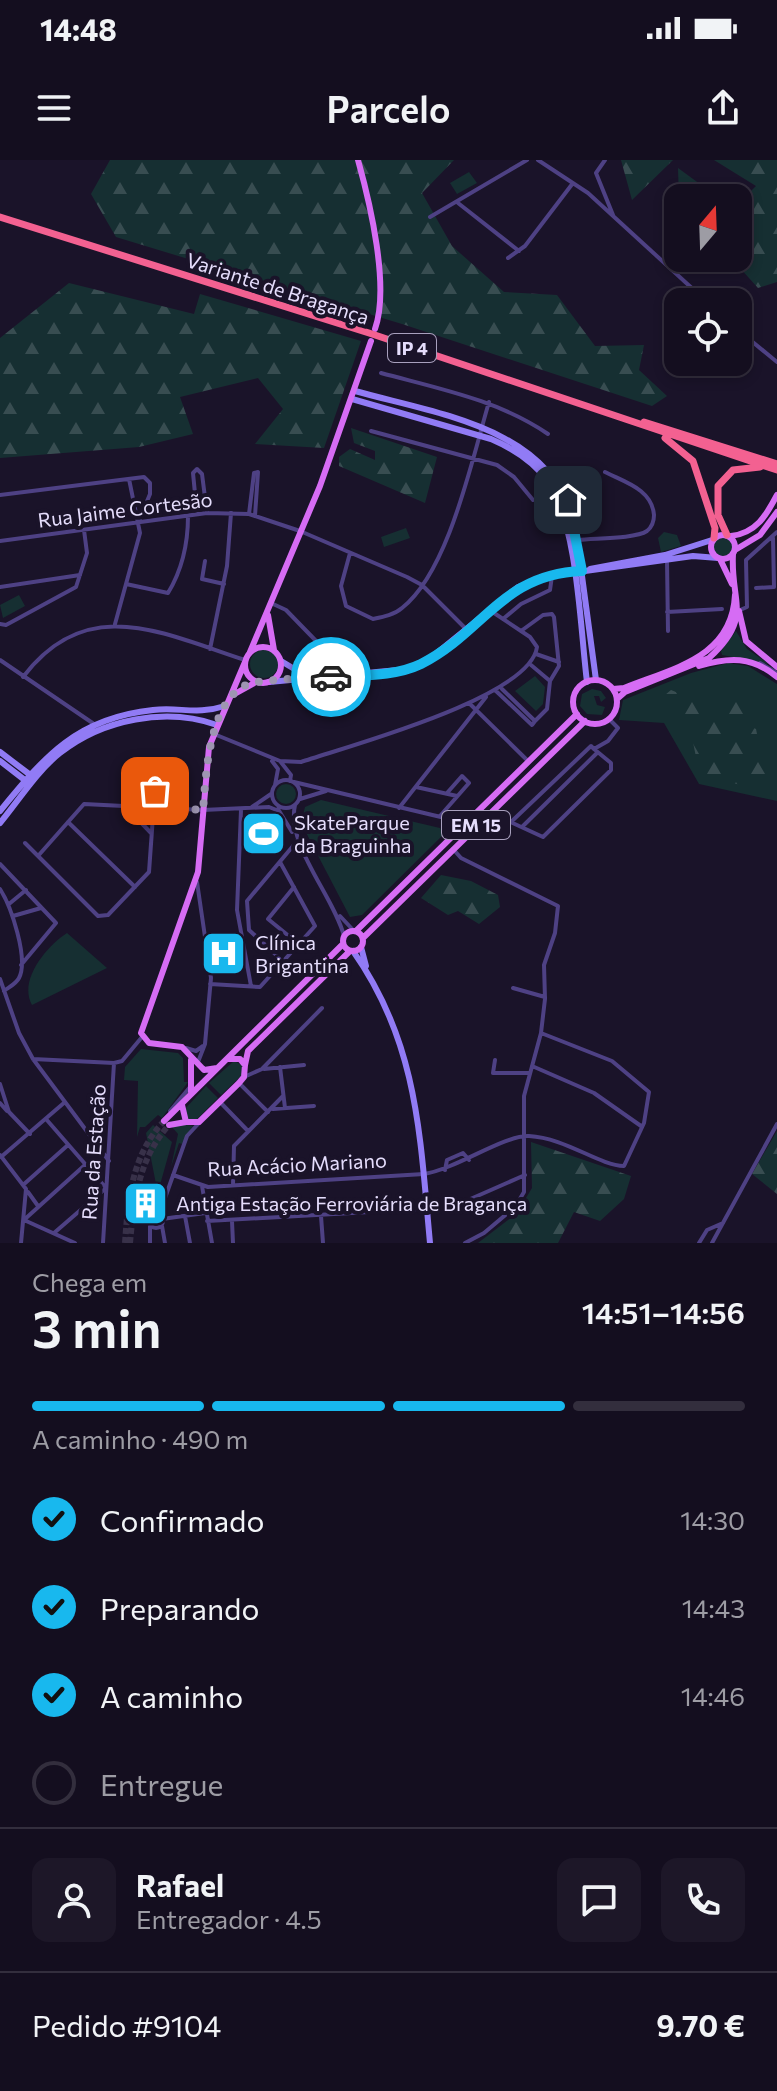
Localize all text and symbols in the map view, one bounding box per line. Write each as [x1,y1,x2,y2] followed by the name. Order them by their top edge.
[40,10,117,47] text: 14:48
[32,86,76,130] icon: menu
[327,86,450,130] text: Parcelo
[701,86,745,130] icon: share
[664,184,752,272] north arrow
[664,184,752,376] map controls
[184,247,372,329] street label: Variante de Bragança
[664,288,752,376] button: locate
[388,334,436,362] road number: IP 4
[534,466,602,534] pin
[546,478,590,522] icon: home
[36,486,214,532] street label: Rua Jaime Cortesão
[291,637,371,717] courier
[309,655,353,699] icon: car
[121,757,189,825] pin
[133,769,177,813] icon: bag
[239,809,287,857] sports icon: SkateParque da Braguinha
[294,810,412,857] place label: SkateParque da Braguinha
[442,811,510,839] road number: EM 15
[200,929,248,977] hospital icon: Clínica Brigantina
[255,930,349,977] place label: Clínica Brigantina
[76,1083,110,1221] street label: Rua da Estação
[207,1147,387,1181] street label: Rua Acácio Mariano
[121,1179,169,1227] building icon: Antiga Estação Ferroviária de Bragança
[176,1191,527,1215] place label: Antiga Estação Ferroviária de Bragança
[32,1266,147,1297] text: Chega em
[582,1293,745,1330] text: 14:51–14:56
[32,1295,161,1359] text: 3 min
[32,1423,248,1454] text: A caminho · 490 m
[32,1497,76,1541] icon: check
[100,1501,264,1538] text: Confirmado
[680,1504,745,1535] text: 14:30
[32,1585,76,1629] icon: check
[100,1589,259,1626] text: Preparando
[682,1592,745,1623] text: 14:43
[32,1673,76,1717] icon: check
[100,1677,243,1714] text: A caminho
[681,1680,745,1711] text: 14:46
[100,1765,223,1802] text: Entregue
[32,1858,116,1942] button: person
[557,1858,641,1942] button: chat
[661,1858,745,1942] button: phone
[136,1866,224,1903] text: Rafael
[136,1903,322,1934] text: Entregador · 4.5
[32,2006,221,2043] text: Pedido #9104
[656,2006,745,2043] text: 9.70 €

